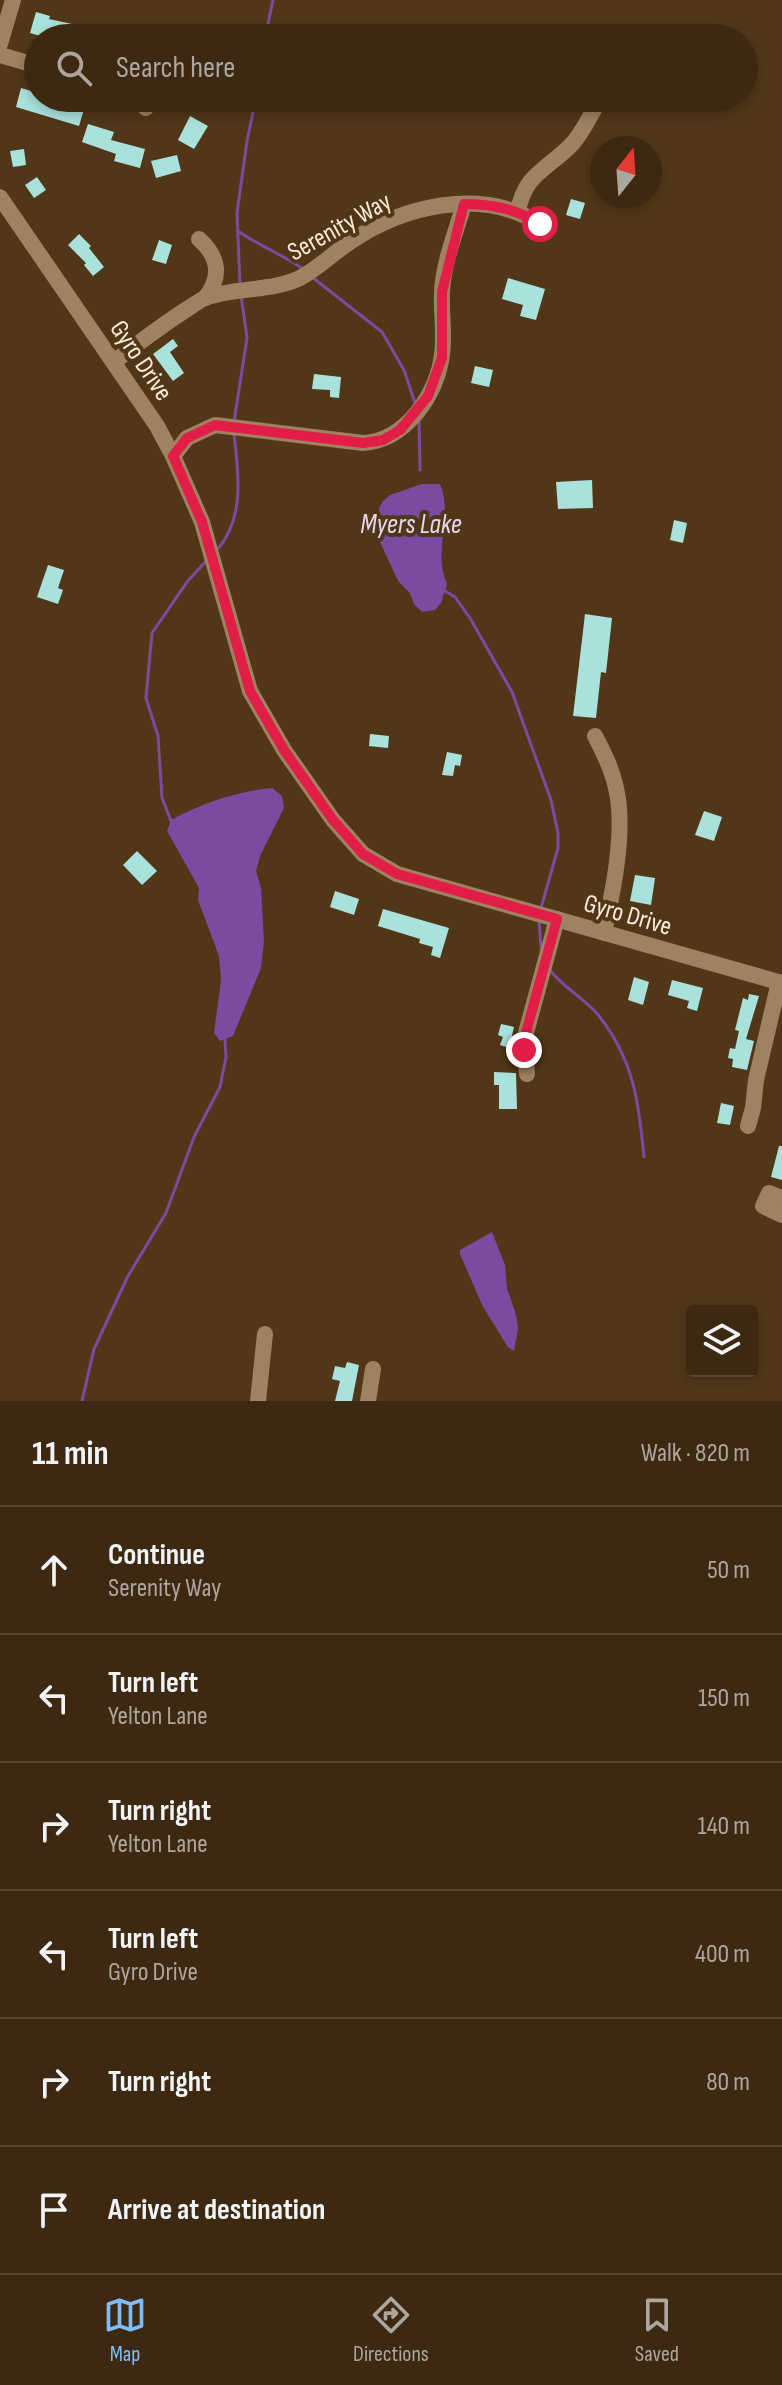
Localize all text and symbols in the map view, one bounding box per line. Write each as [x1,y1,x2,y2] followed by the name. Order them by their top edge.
[24,24,758,112] search box
[52,46,96,90] icon: search
[116,50,235,86] text: Search here
[590,136,662,208] north arrow
[283,186,397,268] street label: Serenity Way
[522,206,558,242] route start
[103,315,179,407] street label: Gyro Drive
[360,508,462,541] water label: Myers Lake
[580,888,675,943] street label: Gyro Drive
[506,1032,542,1068] route end
[686,1305,758,1377] map controls
[686,1305,758,1377] button: layers
[32,1433,109,1474] text: 11 min
[641,1438,750,1469] text: Walk · 820 m
[108,1537,205,1573] text: Continue
[32,1548,76,1592] icon: ahead
[707,1555,750,1586] text: 50 m
[108,1573,221,1604] text: Serenity Way
[108,1665,198,1701] text: Turn left
[32,1676,76,1720] icon: left
[698,1683,750,1714] text: 150 m
[108,1701,208,1732] text: Yelton Lane
[108,1793,211,1829] text: Turn right
[32,1804,76,1848] icon: right
[698,1811,750,1842] text: 140 m
[108,1829,208,1860] text: Yelton Lane
[108,1921,198,1957] text: Turn left
[32,1932,76,1976] icon: left
[695,1939,750,1970] text: 400 m
[108,1957,198,1988] text: Gyro Drive
[32,2060,76,2104] icon: right
[108,2064,211,2100] text: Turn right
[706,2067,750,2098] text: 80 m
[32,2188,76,2232] icon: arrive
[108,2192,325,2228] text: Arrive at destination
[103,2293,147,2368] tab: Map
[353,2293,429,2368] tab: Directions
[635,2293,679,2368] tab: Saved

